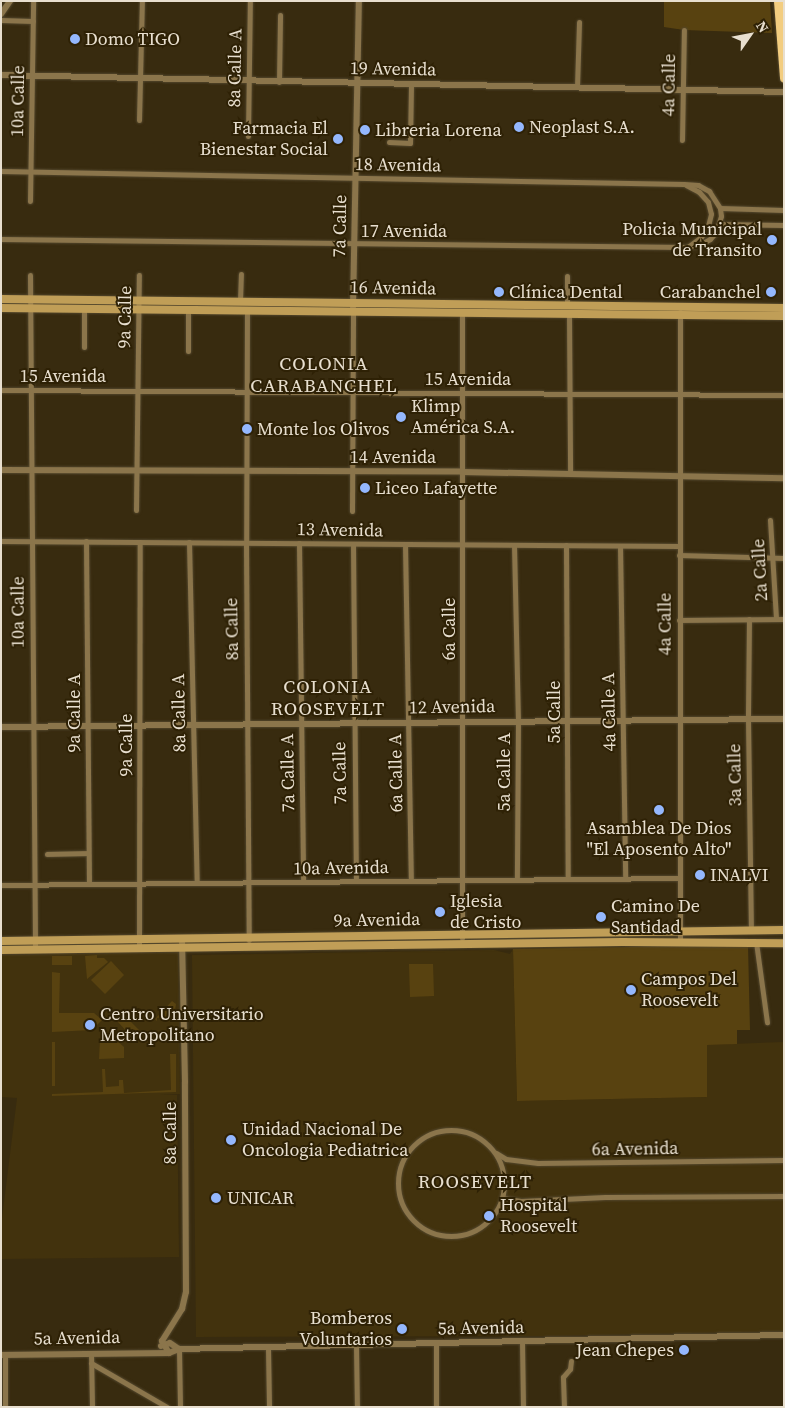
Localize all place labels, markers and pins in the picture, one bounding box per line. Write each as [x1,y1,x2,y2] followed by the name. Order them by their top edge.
[85,28,180,50] place label: Domo TIGO
[69,33,81,45] marker: Domo TIGO
[529,116,635,138] place label: Neoplast S.A.
[200,118,328,160] place label: Farmacia El Bienestar Social
[375,119,502,141] place label: Libreria Lorena
[513,121,525,133] marker: Neoplast S.A.
[359,124,371,136] marker: Libreria Lorena
[332,133,344,145] marker: Farmacia El Bienestar Social
[622,219,762,262] place label: Policia Municipal de Transito
[766,234,778,246] marker: Policia Municipal de Transito
[509,281,623,303] place label: Clínica Dental
[660,281,761,303] place label: Carabanchel
[493,286,505,298] marker: Clínica Dental
[765,286,777,298] marker: Carabanchel
[411,396,515,438] place label: Klimp América S.A.
[395,411,407,423] marker: Klimp América S.A.
[257,418,390,440] place label: Monte los Olivos
[241,423,253,435] marker: Monte los Olivos
[375,477,497,499] place label: Liceo Lafayette
[359,482,371,494] marker: Liceo Lafayette
[653,804,665,816] marker: Asamblea De Dios "El Aposento Alto"
[586,818,732,861] place label: Asamblea De Dios "El Aposento Alto"
[710,864,768,886] place label: INALVI
[694,869,706,881] marker: INALVI
[450,891,521,934] place label: Iglesia de Cristo
[611,896,700,939] place label: Camino De Santidad
[434,906,446,918] marker: Iglesia de Cristo
[595,911,607,923] marker: Camino De Santidad
[641,969,737,1012] place label: Campos Del Roosevelt
[625,984,637,996] marker: Campos Del Roosevelt
[100,1004,264,1046] place label: Centro Universitario Metropolitano
[84,1019,96,1031] marker: Centro Universitario Metropolitano
[242,1119,408,1162] place label: Unidad Nacional De Oncologia Pediatrica
[224,1133,238,1147] marker: Unidad Nacional De Oncologia Pediatrica
[227,1187,294,1209] place label: UNICAR
[209,1191,223,1205] marker: UNICAR
[500,1195,577,1238] place label: Hospital Roosevelt
[482,1209,496,1223] marker: Hospital Roosevelt
[299,1308,392,1350] place label: Bomberos Voluntarios
[396,1323,408,1335] marker: Bomberos Voluntarios
[576,1339,674,1361] place label: Jean Chepes
[678,1344,690,1356] marker: Jean Chepes

